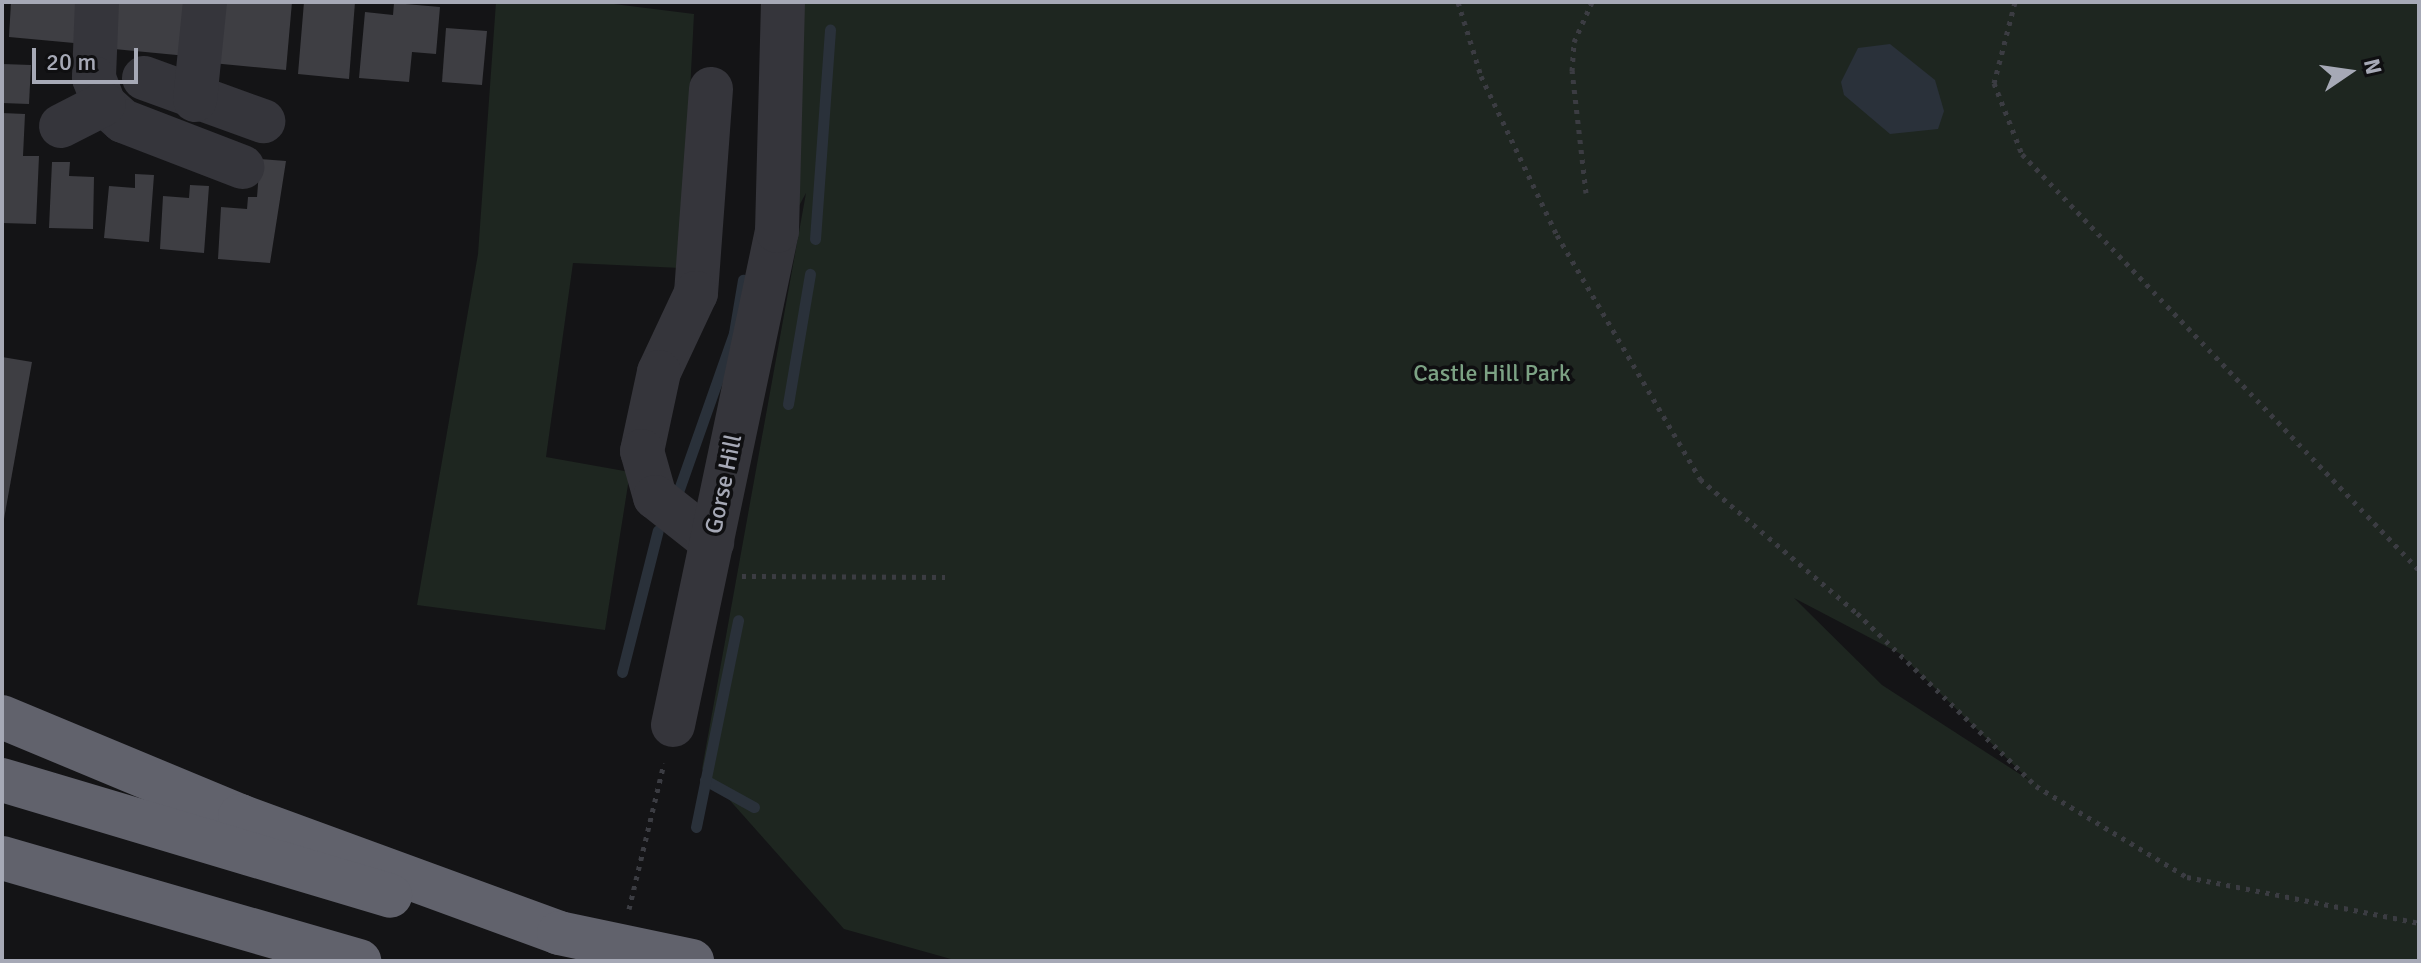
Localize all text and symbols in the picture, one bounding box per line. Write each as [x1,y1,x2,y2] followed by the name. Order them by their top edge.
[36,32,142,82] scale bar
[2309,32,2389,112] north arrow
[46,47,96,77] text: 20 m
[2358,56,2388,77] text: N
[1413,360,1571,388] park label: Castle Hill Park
[699,432,749,536] street label: Gorse Hill

